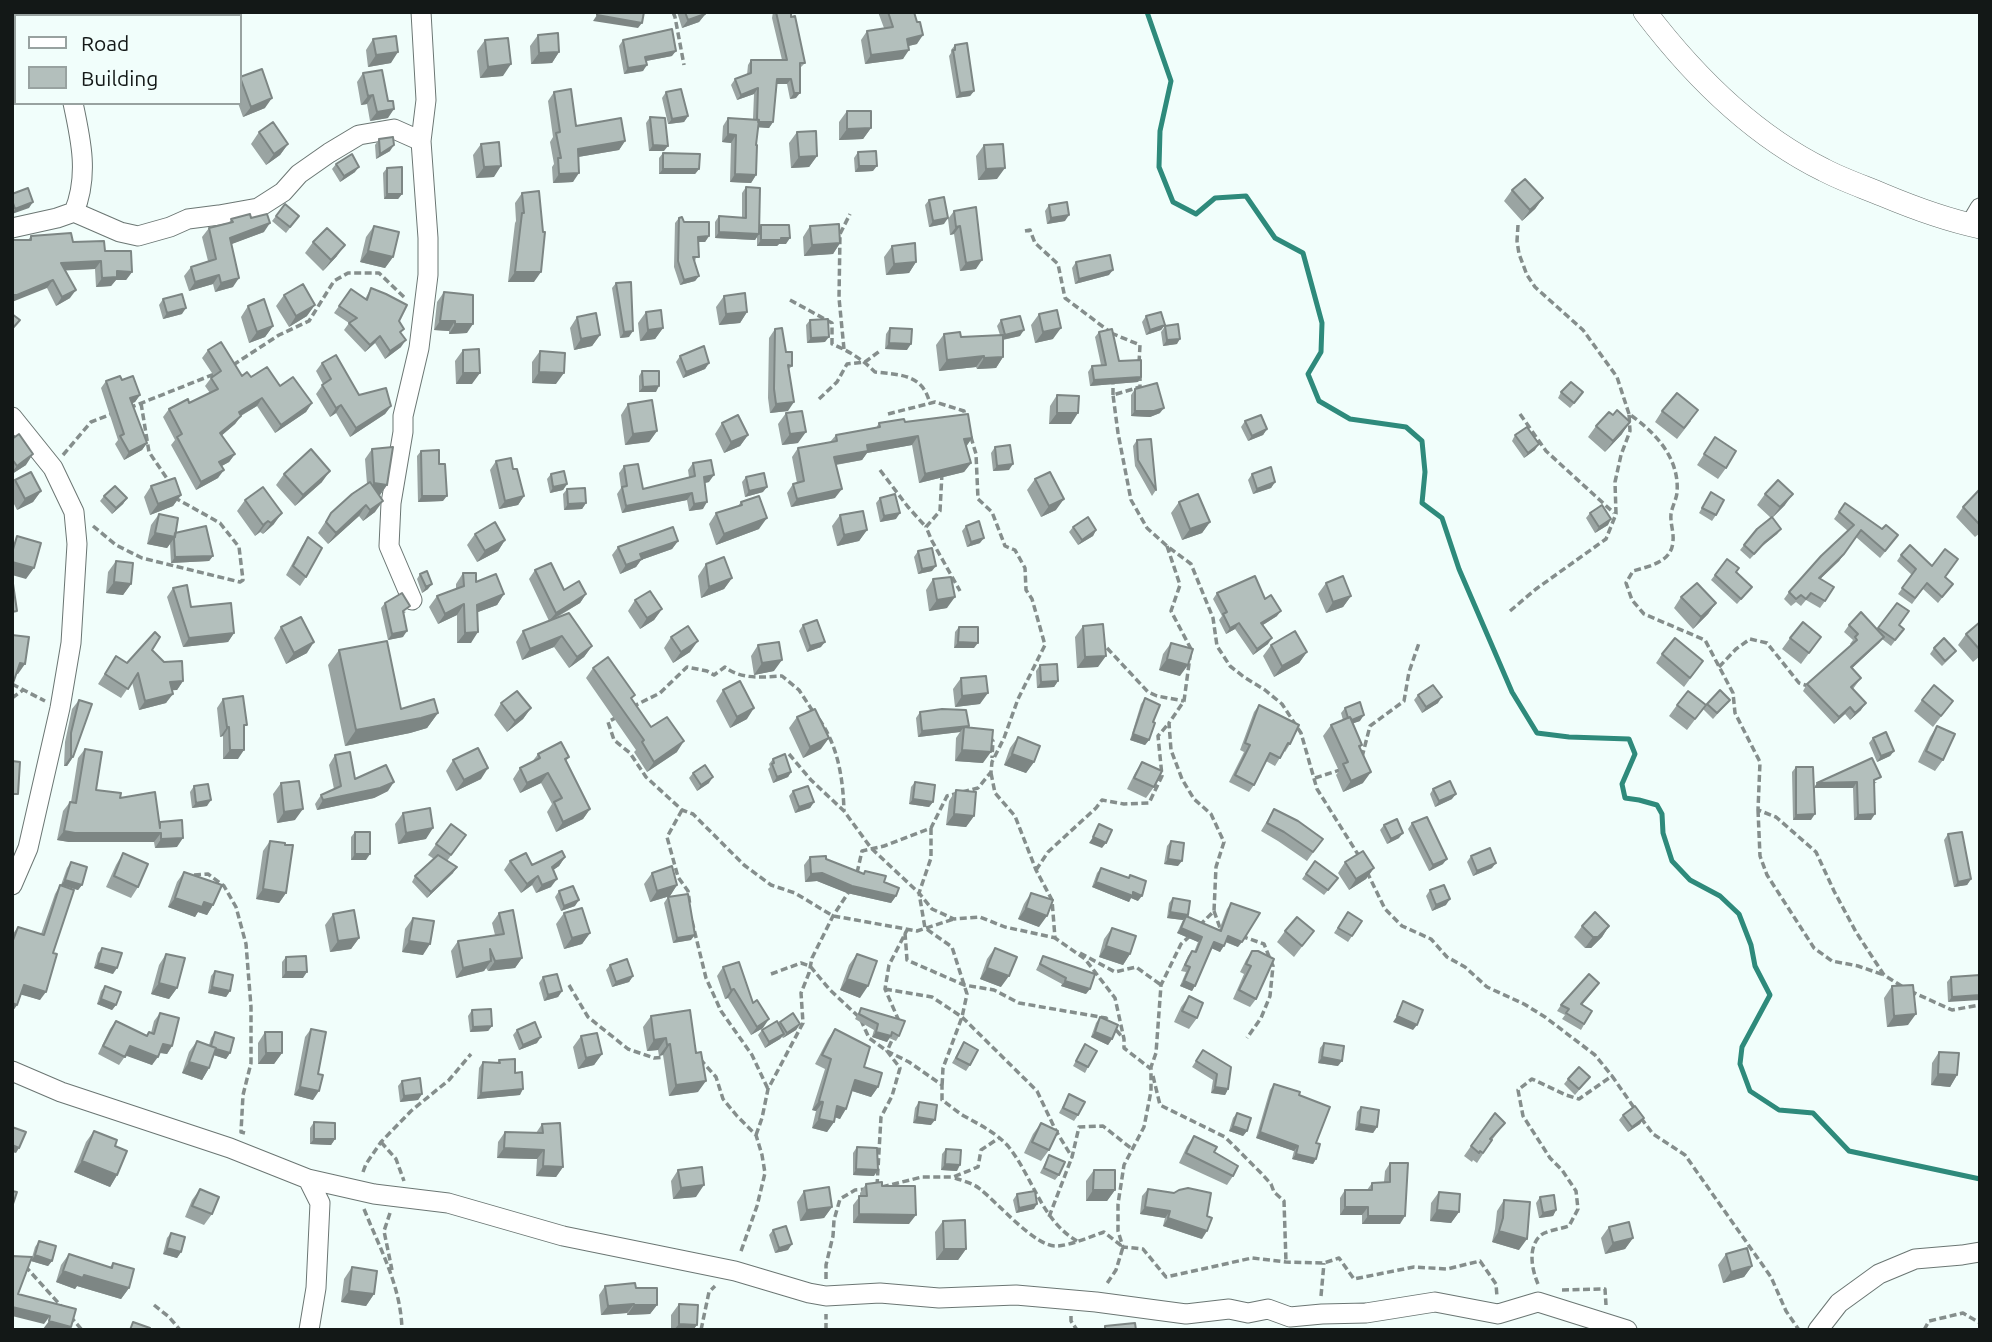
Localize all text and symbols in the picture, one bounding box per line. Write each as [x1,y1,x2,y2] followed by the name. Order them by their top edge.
[14,14,242,105] legend
[81,31,129,55] text: Road
[81,66,158,90] text: Building

